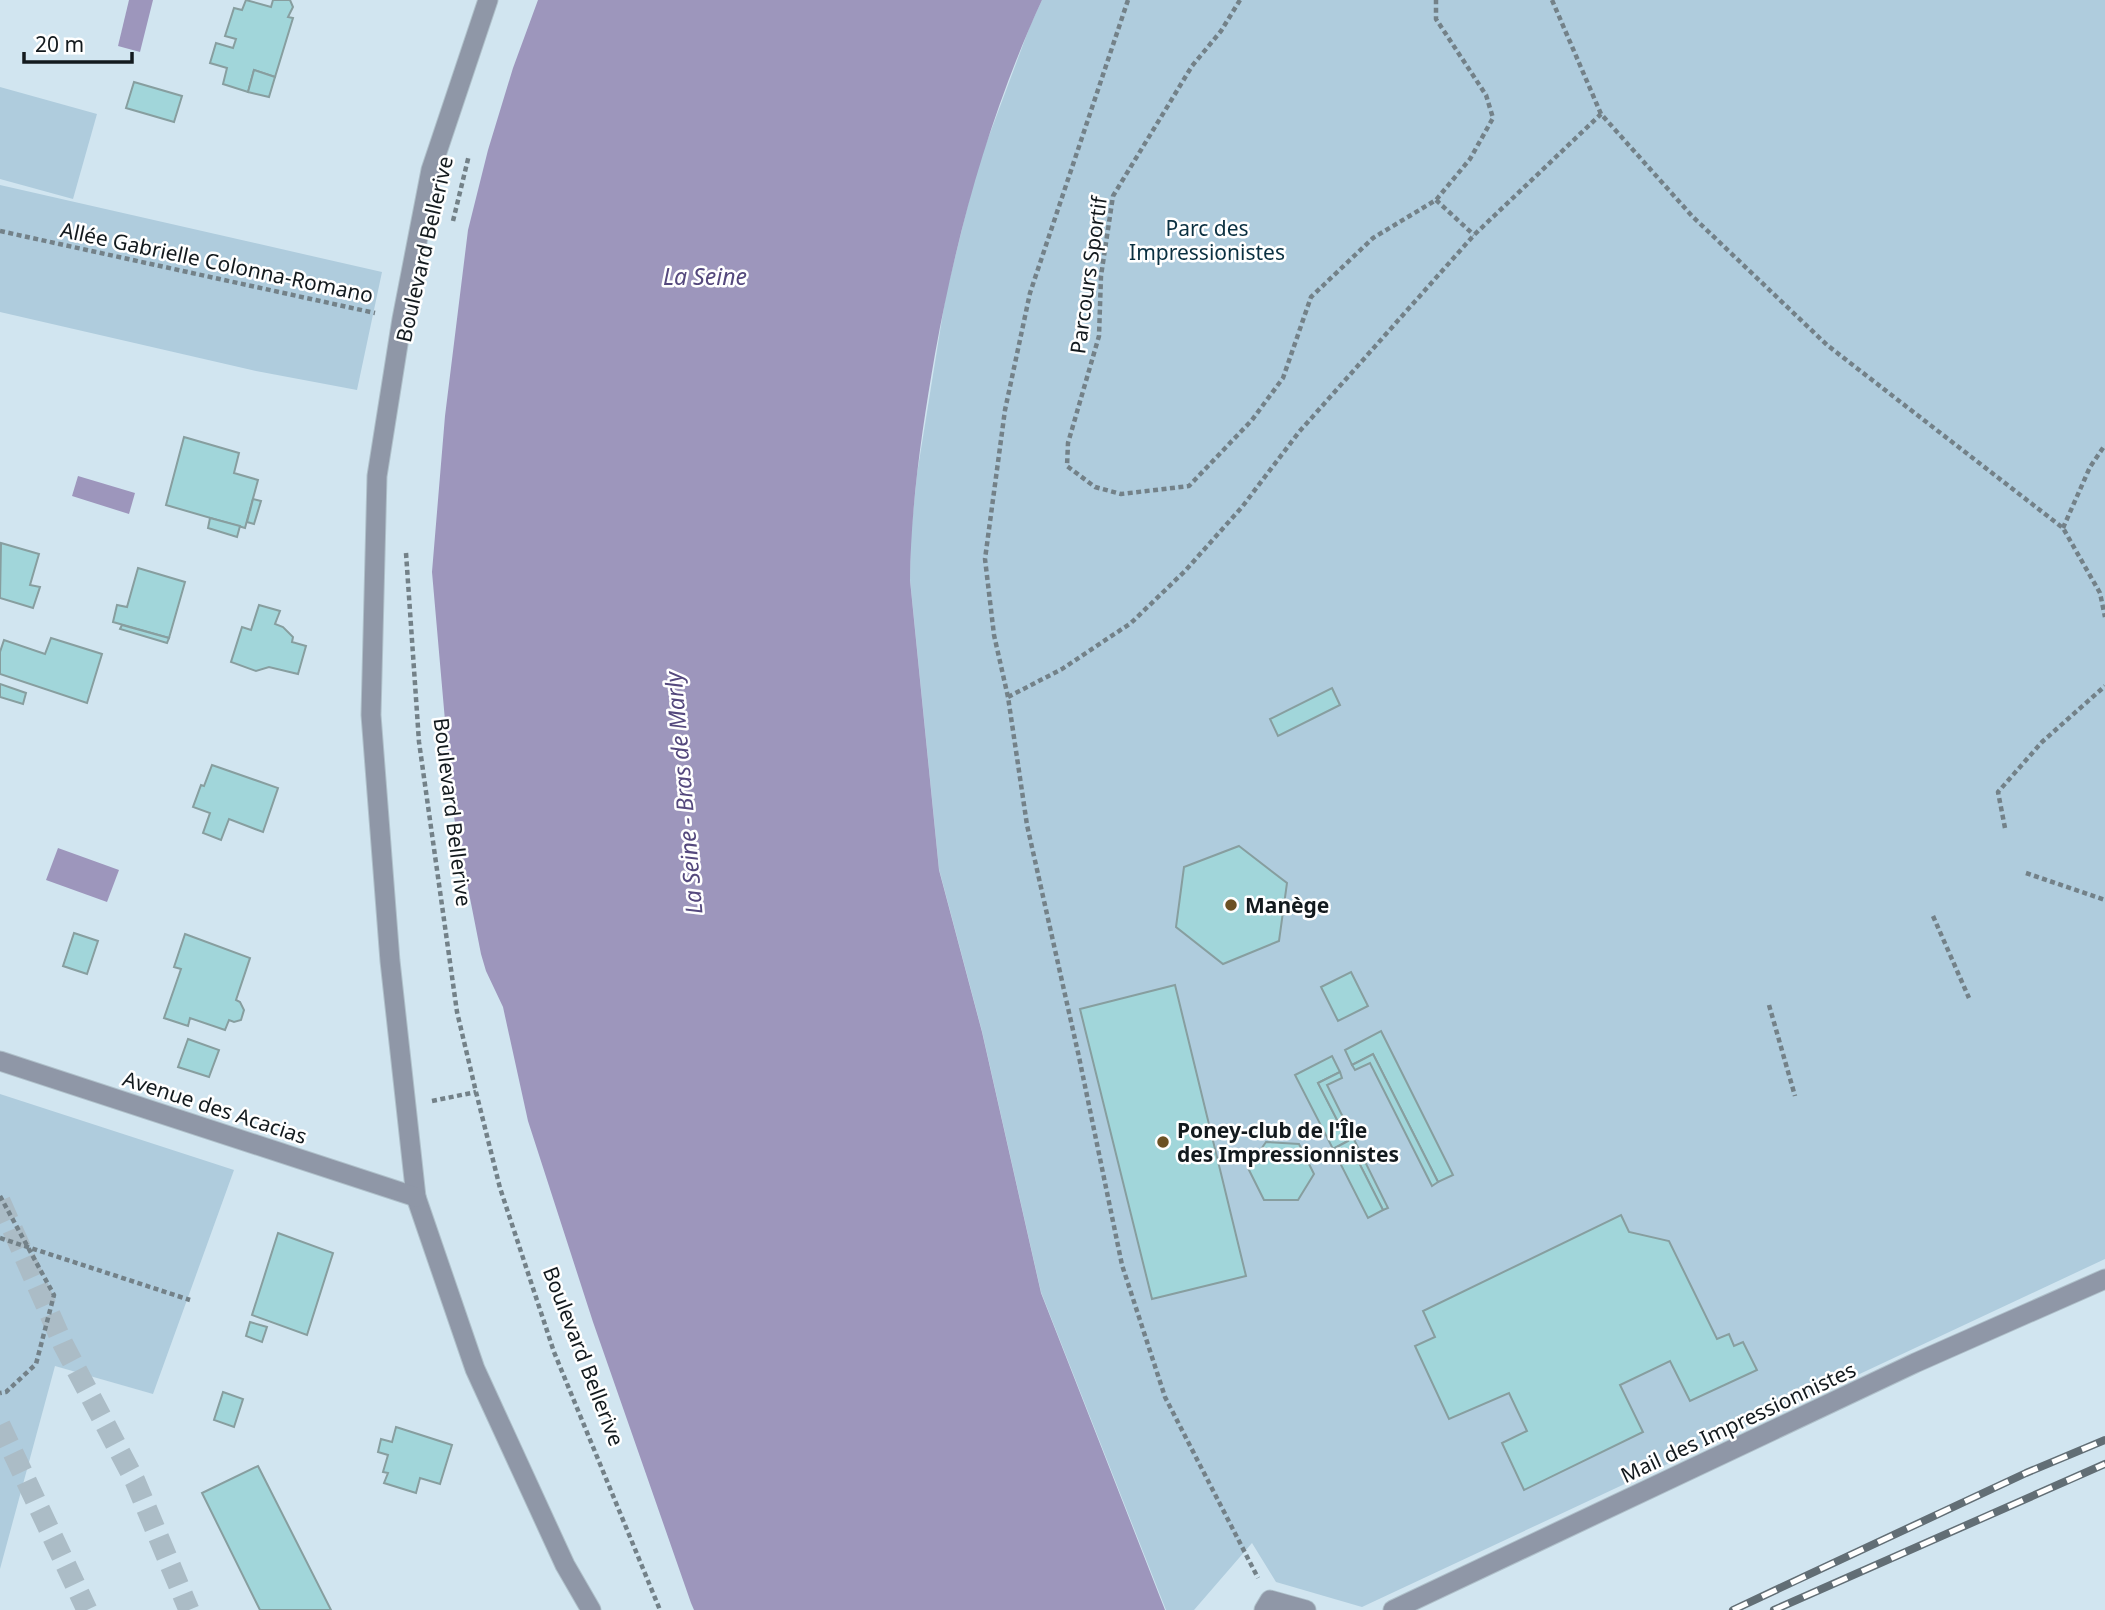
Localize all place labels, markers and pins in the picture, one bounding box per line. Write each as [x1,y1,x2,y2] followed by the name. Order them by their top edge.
[1245,891,1329,919] place label: Manège
[1223,897,1239,913] marker: Manège
[1177,1116,1399,1168] place label: Poney-club de l'Île des Impressionnistes
[1155,1134,1171,1150] marker: Poney-club de l'Île des Impressionnistes

